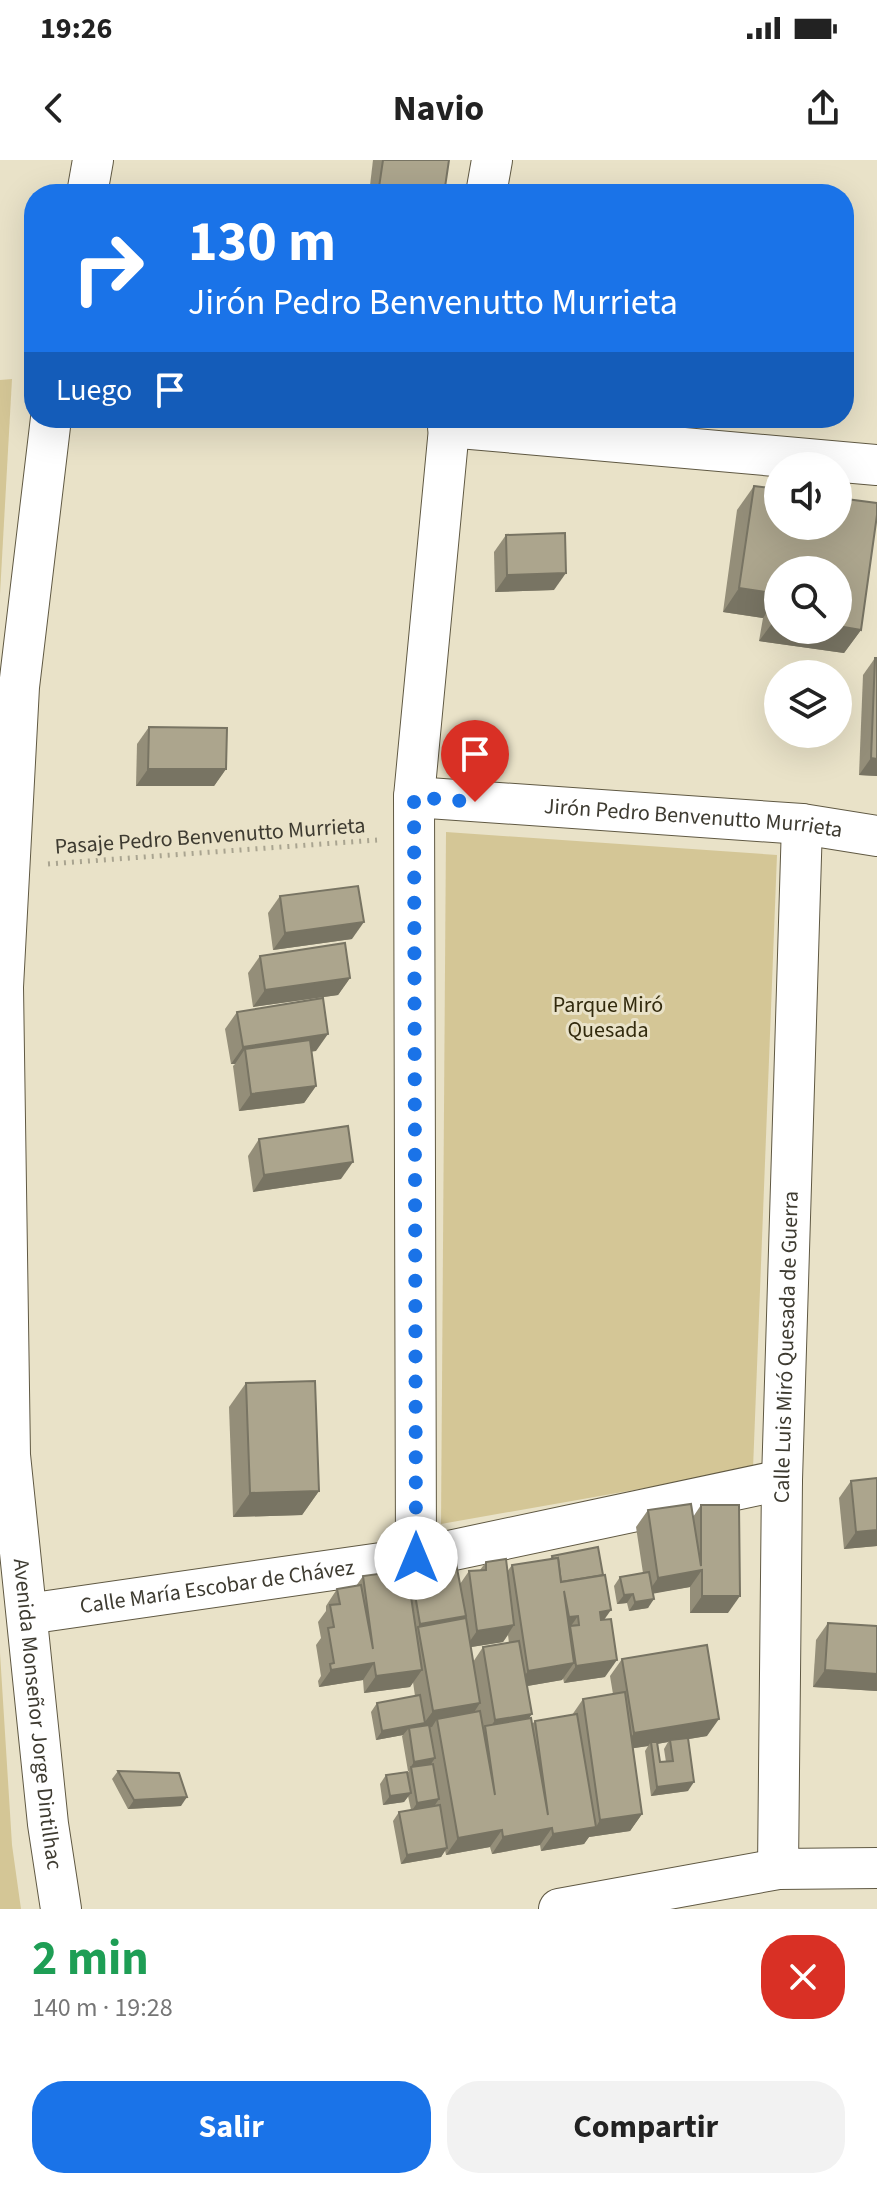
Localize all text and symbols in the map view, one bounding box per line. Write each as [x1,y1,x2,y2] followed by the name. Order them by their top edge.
[40,7,112,50] text: 19:26
[393,83,484,134] text: Navio
[32,86,76,130] icon: back
[801,86,845,130] icon: share
[188,203,336,282] text: 130 m
[56,216,160,320] icon: right
[188,277,678,328] text: Jirón Pedro Benvenutto Murrieta
[148,368,192,412] icon: arrive
[56,369,132,412] text: Luego
[764,452,852,748] map controls
[764,452,852,540] button: sound
[764,556,852,644] button: search
[764,660,852,748] button: layers
[441,720,509,802] pin
[453,732,497,776] icon: arrive
[543,790,845,846] street label: Jirón Pedro Benvenutto Murrieta
[54,809,366,863] street label: Pasaje Pedro Benvenutto Murrieta
[553,989,663,1046] park label: Parque Miró Quesada
[766,1191,807,1503] street label: Calle Luis Miró Quesada de Guerra
[374,1516,458,1600] position arrow
[78,1551,356,1622] street label: Calle María Escobar de Chávez
[5,1557,71,1872] street label: Avenida Monseñor Jorge Dintilhac
[32,1925,149,1993] text: 2 min
[761,1935,845,2019] button: close
[32,1989,173,2026] text: 140 m · 19:28
[32,2081,431,2173] button: Salir
[447,2081,845,2173] button: Compartir

